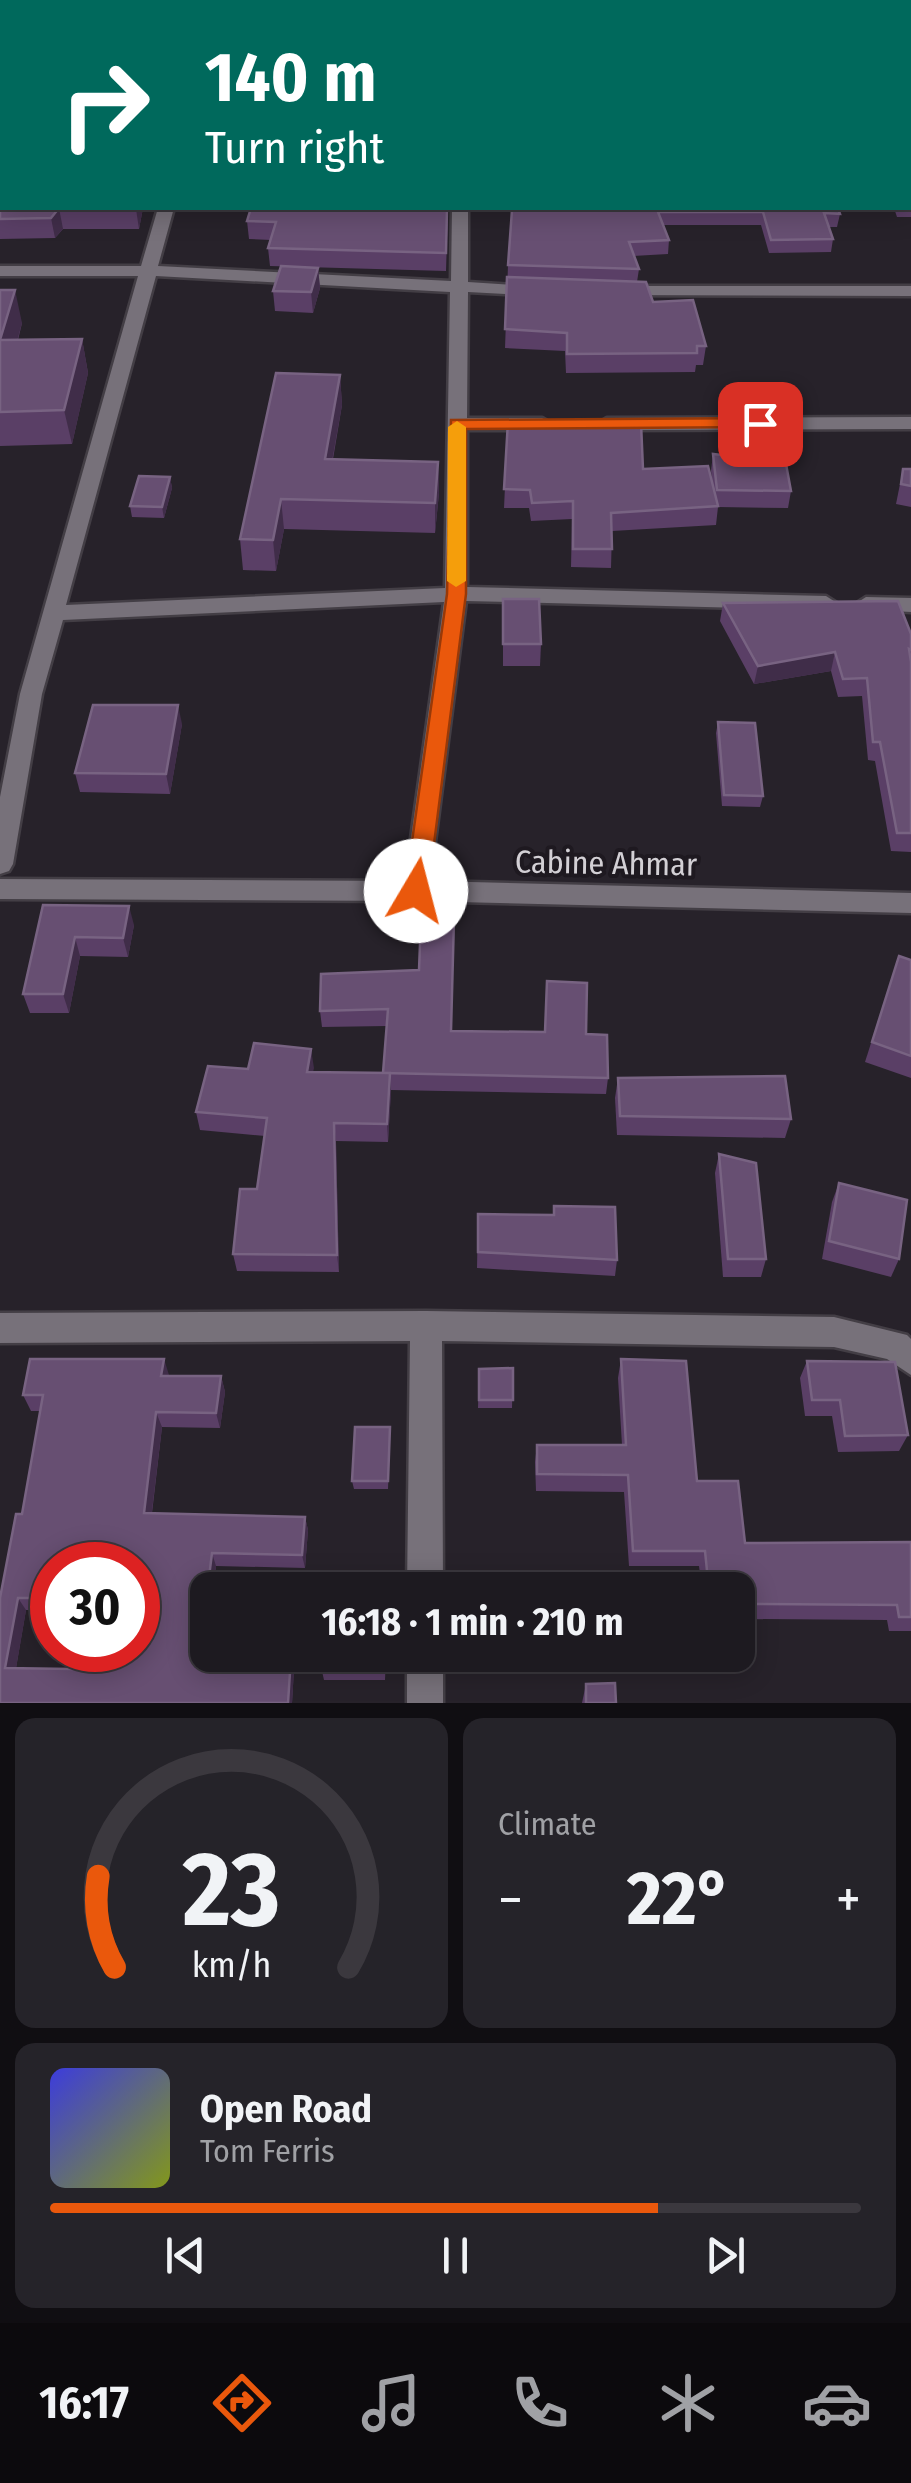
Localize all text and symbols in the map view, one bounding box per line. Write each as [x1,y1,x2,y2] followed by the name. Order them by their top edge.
[205,36,377,120] text: 140 m
[40,40,170,170] icon: right
[205,121,384,175] text: Turn right
[718,382,803,467] pin
[733,397,788,452] icon: arrive
[364,839,468,943] position arrow
[515,842,697,884] street label: Cabine Ahmar
[30,1542,160,1672] speed limit sign: 30
[322,1599,623,1645] text: 16:18 · 1 min · 210 m
[498,1805,597,1843] text: Climate
[182,1828,280,1953] text: 23
[627,1854,732,1944] text: 22°
[498,1867,523,1933] text: −
[836,1867,861,1933] text: +
[192,1944,271,1986] text: km/h
[200,2086,372,2132] text: Open Road
[200,2132,335,2170] text: Tom Ferris
[158,2228,213,2283] icon: previous
[428,2228,483,2283] icon: pause
[698,2228,753,2283] icon: next
[207,2368,277,2438] icon: directions
[356,2368,426,2438] icon: music
[505,2368,575,2438] icon: phone
[653,2368,723,2438] icon: climate
[802,2368,872,2438] icon: car
[39,2376,129,2430] text: 16:17

